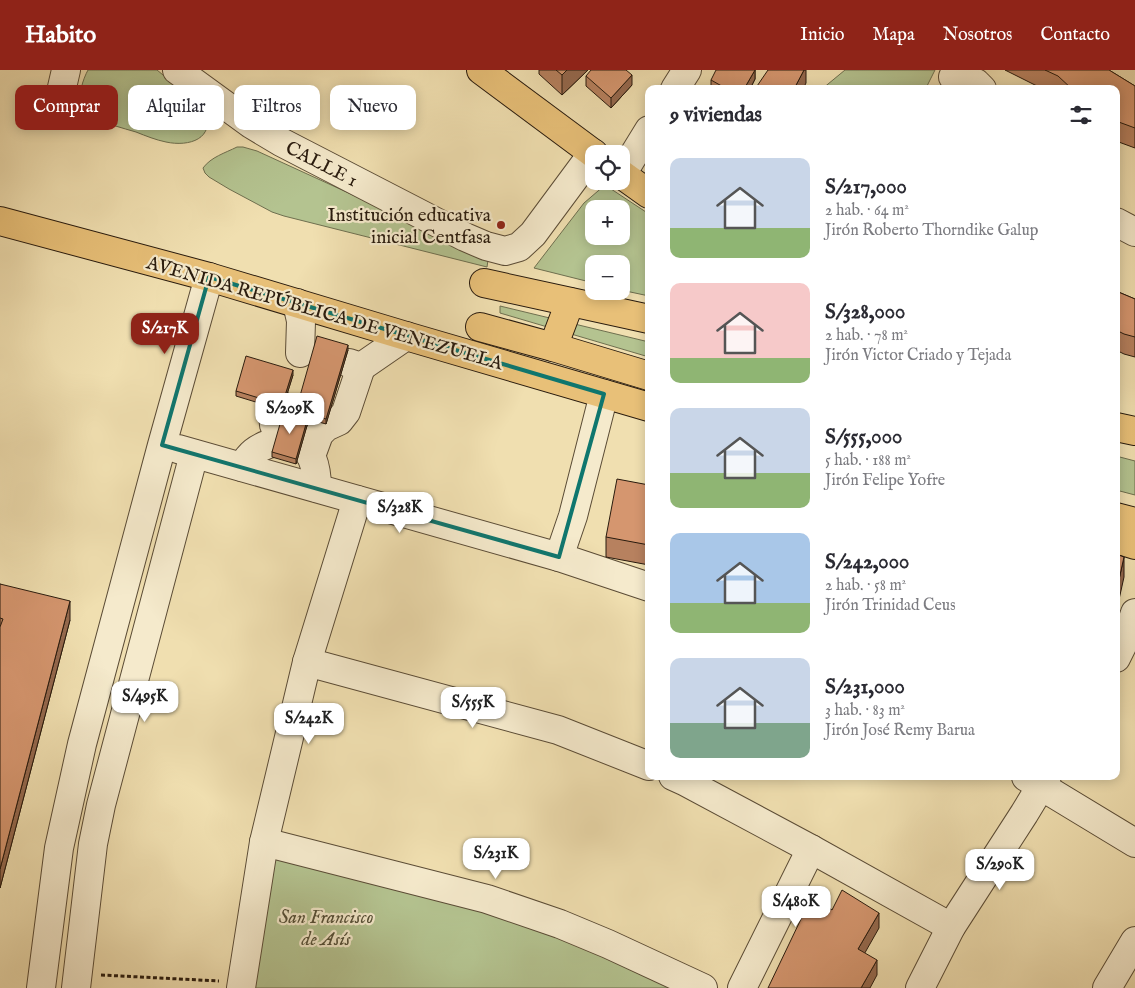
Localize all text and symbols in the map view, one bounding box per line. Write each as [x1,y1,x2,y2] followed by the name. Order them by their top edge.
[25,20,96,51] text: Habito
[800,24,845,47] text: Inicio
[873,24,915,47] text: Mapa
[943,24,1012,47] text: Nosotros
[1040,24,1110,47] text: Contacto
[15,85,118,130] chip: Comprar
[128,85,224,130] chip: Alquilar
[234,85,320,130] chip: Filtros
[330,85,416,130] chip: Nuevo
[1067,101,1095,129] icon: filters
[670,102,762,129] text: 9 viviendas
[281,136,361,193] street label: CALLE 1
[585,145,630,300] map controls
[585,145,630,190] button: locate
[825,174,907,201] text: S/217,000
[710,178,770,238] icon: home
[585,200,630,245] button: +
[825,201,909,221] text: 2 hab. · 64 m²
[327,204,492,250] place label: Institución educativa inicial Centfasa
[495,219,507,231] marker: Institución educativa inicial Centfasa
[825,221,1038,241] text: Jirón Roberto Thorndike Galup
[143,251,507,377] street label: AVENIDA REPÚBLICA DE VENEZUELA
[585,255,630,300] button: −
[825,299,905,326] text: S/328,000
[710,303,770,363] icon: home
[124,312,206,355] pin: S/217K
[142,319,188,339] text: S/217K
[825,326,908,346] text: 2 hab. · 78 m²
[825,346,1011,366] text: Jirón Victor Criado y Tejada
[249,392,331,435] pin: S/209K
[266,399,314,419] text: S/209K
[825,424,902,451] text: S/555,000
[710,428,770,488] icon: home
[825,451,911,471] text: 5 hab. · 188 m²
[825,471,945,491] text: Jirón Felipe Yofre
[359,492,441,534] pin: S/328K
[378,498,422,518] text: S/328K
[825,549,909,576] text: S/242,000
[710,553,770,613] icon: home
[825,576,906,596] text: 2 hab. · 58 m²
[825,596,956,616] text: Jirón Trinidad Ceus
[825,674,905,701] text: S/231,000
[710,678,770,738] icon: home
[104,680,186,723] pin: S/495K
[432,686,514,729] pin: S/555K
[122,687,168,707] text: S/495K
[452,693,494,713] text: S/555K
[825,701,905,721] text: 3 hab. · 83 m²
[268,702,350,745] pin: S/242K
[285,709,333,729] text: S/242K
[825,721,975,741] text: Jirón José Remy Barua
[455,838,537,880] pin: S/231K
[474,844,518,864] text: S/231K
[959,848,1041,891] pin: S/290K
[976,855,1024,875] text: S/290K
[755,886,837,928] pin: S/480K
[773,892,819,912] text: S/480K
[279,906,373,952] park label: San Francisco de Asís

